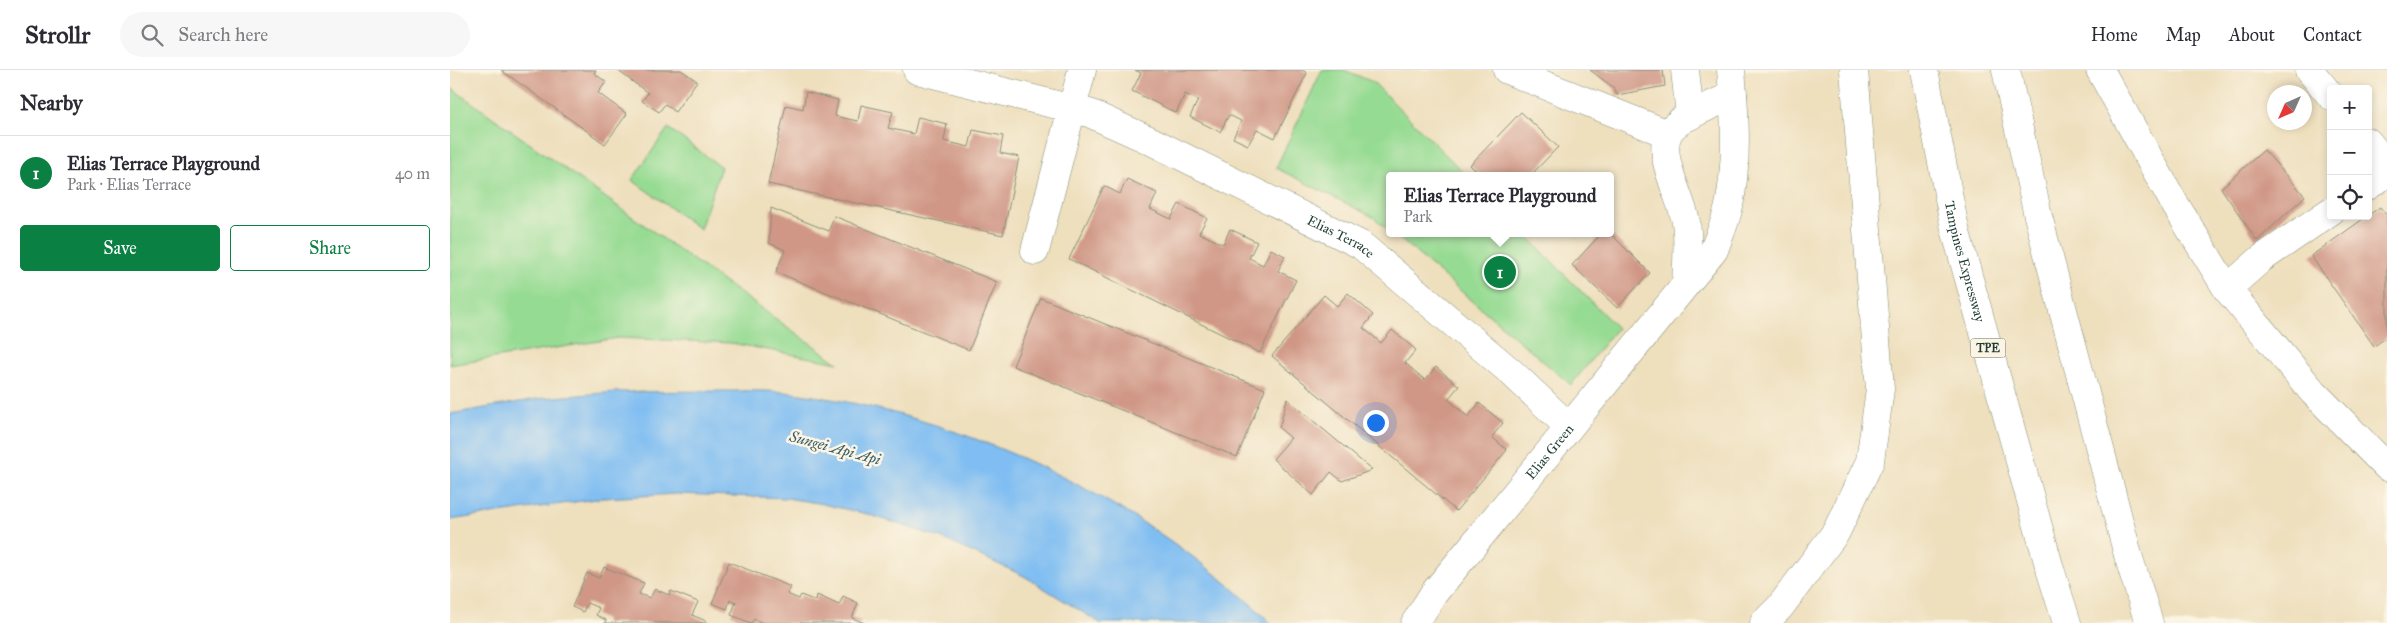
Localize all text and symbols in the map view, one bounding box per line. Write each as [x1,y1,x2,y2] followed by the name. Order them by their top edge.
[120,12,470,57] search box
[25,20,90,50] text: Strollr
[138,21,166,49] icon: search
[178,23,268,46] text: Search here
[2091,24,2138,46] text: Home
[2166,24,2201,46] text: Map
[2229,24,2275,46] text: About
[2303,24,2362,46] text: Contact
[2267,85,2312,130] north arrow
[2327,85,2372,220] map controls
[2327,85,2372,130] button: +
[20,90,83,116] text: Nearby
[2327,130,2372,175] button: −
[67,152,260,175] text: Elias Terrace Playground
[33,164,39,183] text: 1
[395,164,430,183] text: 40 m
[1386,172,1614,237] popup
[67,175,191,194] text: Park · Elias Terrace
[2327,175,2372,220] button: locate
[1404,184,1596,207] text: Elias Terrace Playground
[1941,200,1989,325] street label: Tampines Expressway
[1404,207,1432,226] text: Park
[1305,211,1378,262] street label: Elias Terrace
[20,225,220,271] button: Save
[230,225,430,271] button: Share
[1484,253,1516,291] pin: 1
[1970,338,2006,358] road number: TPE
[1363,410,1389,436] your location
[1522,420,1577,483] street label: Elias Green
[786,427,883,470] water label: Sungei Api Api

